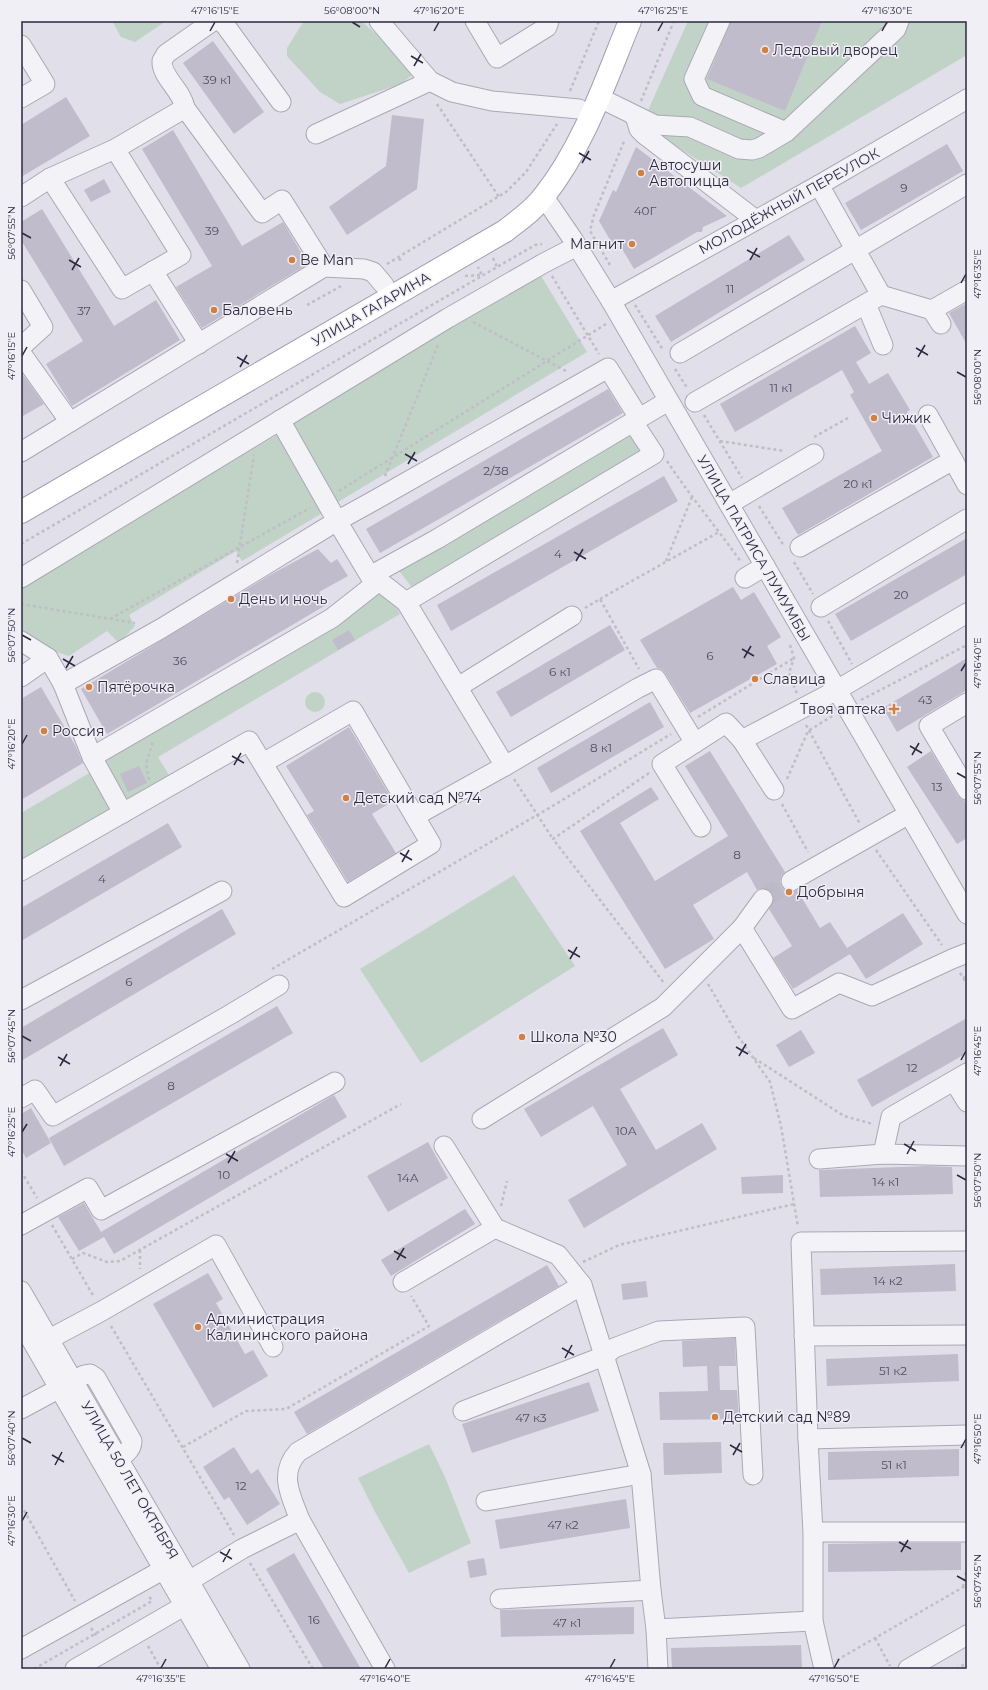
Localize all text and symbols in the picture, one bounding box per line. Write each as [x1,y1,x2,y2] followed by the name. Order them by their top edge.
[191,4,240,17] text: 47°16'15"E
[324,4,380,17] text: 56°08'00"N
[413,4,465,17] text: 47°16'20"E
[638,4,688,17] text: 47°16'25"E
[861,4,913,17] text: 47°16'30"E
[773,41,898,59] place label: Ледовый дворец
[760,45,770,55] marker: Ледовый дворец
[203,72,231,87] house number: 39 к1
[695,144,883,258] street label: МОЛОДЁЖНЫЙ ПЕРЕУЛОК
[649,156,730,190] place label: Автосуши Автопицца
[636,168,646,178] marker: Автосуши Автопицца
[900,180,908,195] house number: 9
[634,203,657,218] house number: 40Г
[5,206,18,260] text: 56°07'55"N
[205,223,219,238] house number: 39
[570,235,624,253] place label: Магнит
[627,239,637,249] marker: Магнит
[971,249,984,299] text: 47°16'35"E
[300,251,354,269] place label: Be Man
[287,255,297,265] marker: Be Man
[309,267,434,350] street label: УЛИЦА ГАГАРИНА
[726,281,734,296] house number: 11
[222,301,293,319] place label: Баловень
[77,303,91,318] house number: 37
[209,305,219,315] marker: Баловень
[5,331,18,380] text: 47°16'15"E
[971,349,984,405] text: 56°08'00"N
[769,380,793,395] house number: 11 к1
[882,409,931,427] place label: Чижик
[869,413,879,423] marker: Чижик
[693,452,815,644] street label: УЛИЦА ПАТРИСА ЛУМУМБЫ
[483,463,509,478] house number: 2/38
[843,476,873,491] house number: 20 к1
[554,546,562,561] house number: 4
[894,587,908,602] house number: 20
[239,590,328,608] place label: День и ночь
[226,594,236,604] marker: День и ночь
[5,608,18,662] text: 56°07'50"N
[971,637,984,689] text: 47°16'40"E
[706,648,714,663] house number: 6
[173,653,187,668] house number: 36
[549,664,571,679] house number: 6 к1
[763,670,826,688] place label: Славица
[750,674,760,684] marker: Славица
[97,678,175,696] place label: Пятёрочка
[84,682,94,692] marker: Пятёрочка
[918,692,932,707] house number: 43
[800,700,886,718] place label: Твоя аптека
[889,704,899,714] marker: Твоя аптека
[5,718,18,770] text: 47°16'20"E
[52,722,104,740] place label: Россия
[39,726,49,736] marker: Россия
[590,740,612,755] house number: 8 к1
[971,751,984,805] text: 56°07'55"N
[931,779,943,794] house number: 13
[354,789,482,807] place label: Детский сад №74
[341,793,351,803] marker: Детский сад №74
[733,847,741,862] house number: 8
[98,871,106,886] house number: 4
[797,883,865,901] place label: Добрыня
[784,887,794,897] marker: Добрыня
[125,974,133,989] house number: 6
[5,1009,18,1063] text: 56°07'45"N
[971,1025,984,1076] text: 47°16'45"E
[530,1028,617,1046] place label: Школа №30
[517,1032,527,1042] marker: Школа №30
[906,1060,918,1075] house number: 12
[167,1078,175,1093] house number: 8
[5,1107,18,1157] text: 47°16'25"E
[615,1123,637,1138] house number: 10А
[971,1153,984,1207] text: 56°07'50"N
[218,1167,230,1182] house number: 10
[397,1170,419,1185] house number: 14А
[873,1174,899,1189] house number: 14 к1
[873,1273,903,1288] house number: 14 к2
[206,1310,368,1344] place label: Администрация Калининского района
[193,1322,203,1332] marker: Администрация Калининского района
[879,1363,907,1378] house number: 51 к2
[77,1398,183,1562] street label: УЛИЦА 50 ЛЕТ ОКТЯБРЯ
[723,1408,851,1426] place label: Детский сад №89
[5,1410,18,1466] text: 56°07'40"N
[515,1410,547,1425] house number: 47 к3
[710,1412,720,1422] marker: Детский сад №89
[971,1413,984,1465] text: 47°16'50"E
[881,1457,907,1472] house number: 51 к1
[235,1478,247,1493] house number: 12
[5,1495,18,1547] text: 47°16'30"E
[547,1517,579,1532] house number: 47 к2
[971,1554,984,1608] text: 56°07'45"N
[308,1612,320,1627] house number: 16
[553,1615,581,1630] house number: 47 к1
[136,1672,186,1685] text: 47°16'35"E
[359,1672,411,1685] text: 47°16'40"E
[585,1672,636,1685] text: 47°16'45"E
[808,1672,860,1685] text: 47°16'50"E

